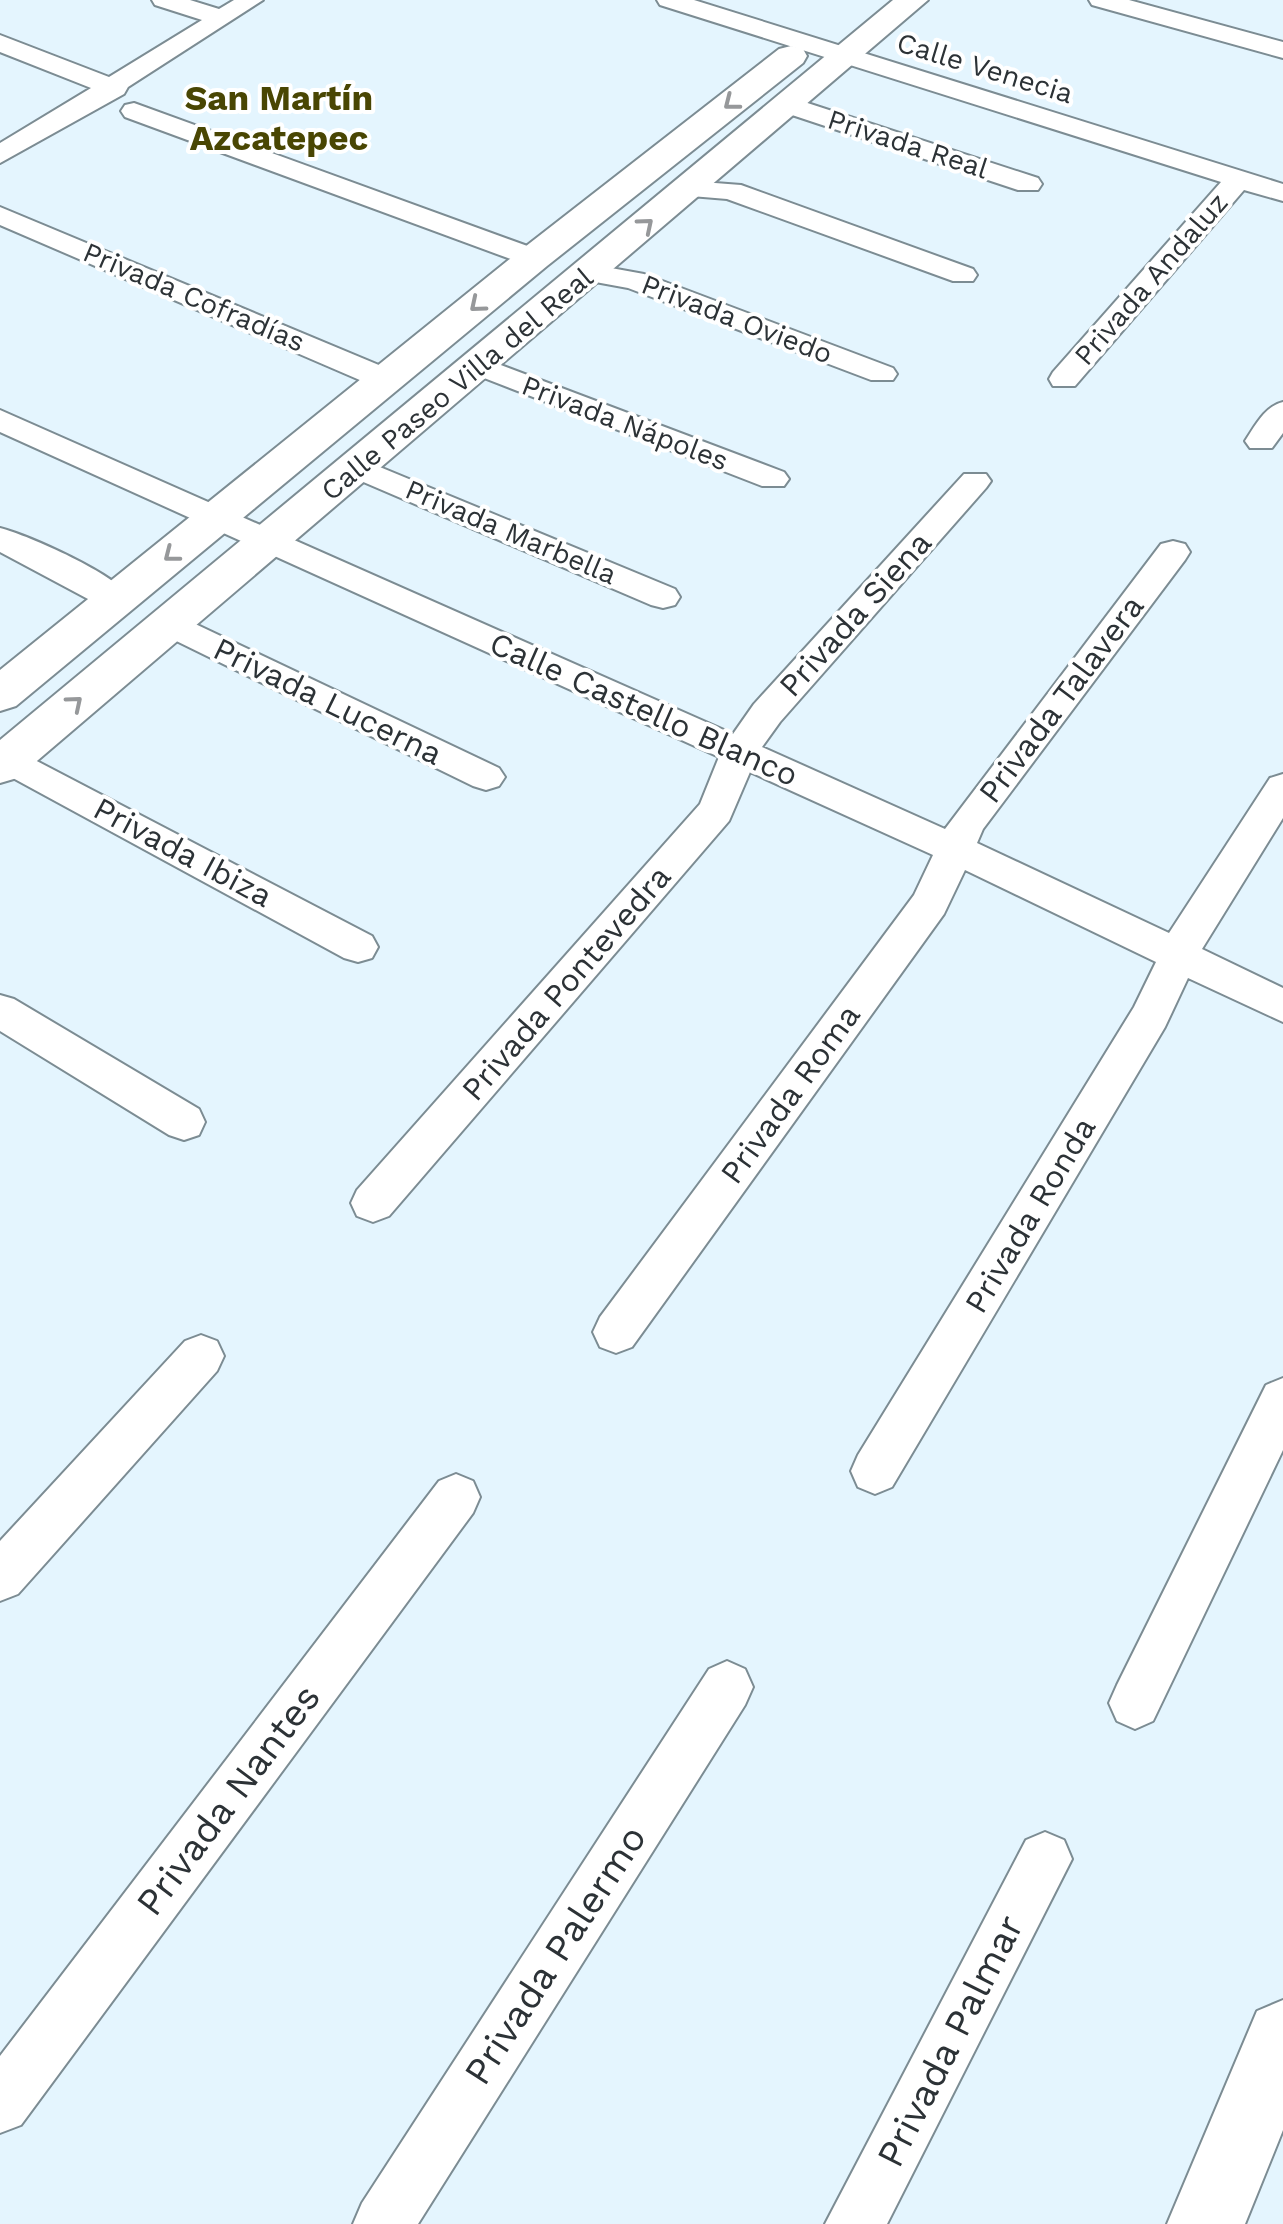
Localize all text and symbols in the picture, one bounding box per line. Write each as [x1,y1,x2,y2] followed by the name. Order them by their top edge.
[893,26,1077,110] street label: Calle Venecia
[185,77,373,159] district label: San Martín Azcatepec
[725,91,743,109] one-way arrow
[823,102,993,186] street label: Privada Real
[1067,186,1235,372] street label: Privada Andaluz
[635,219,653,237] one-way arrow
[78,235,310,359] street label: Privada Cofradías
[315,260,600,507] street label: Calle Paseo Villa del Real
[637,267,837,371] street label: Privada Oviedo
[471,293,489,311] one-way arrow
[517,368,733,478] street label: Privada Nápoles
[401,473,622,591] street label: Privada Marbella
[771,524,939,704] street label: Privada Siena
[164,543,182,561] one-way arrow
[971,588,1151,810] street label: Privada Talavera
[484,624,804,794] street label: Calle Castello Blanco
[207,629,449,773] street label: Privada Lucerna
[63,697,81,715] one-way arrow
[87,789,279,915] street label: Privada Ibiza
[454,858,678,1108] street label: Privada Pontevedra
[712,997,868,1191] street label: Privada Roma
[957,1110,1103,1320] street label: Privada Ronda
[127,1676,329,1924] street label: Privada Nantes
[455,1817,655,2093] street label: Privada Palermo
[868,1908,1032,2174] street label: Privada Palmar

